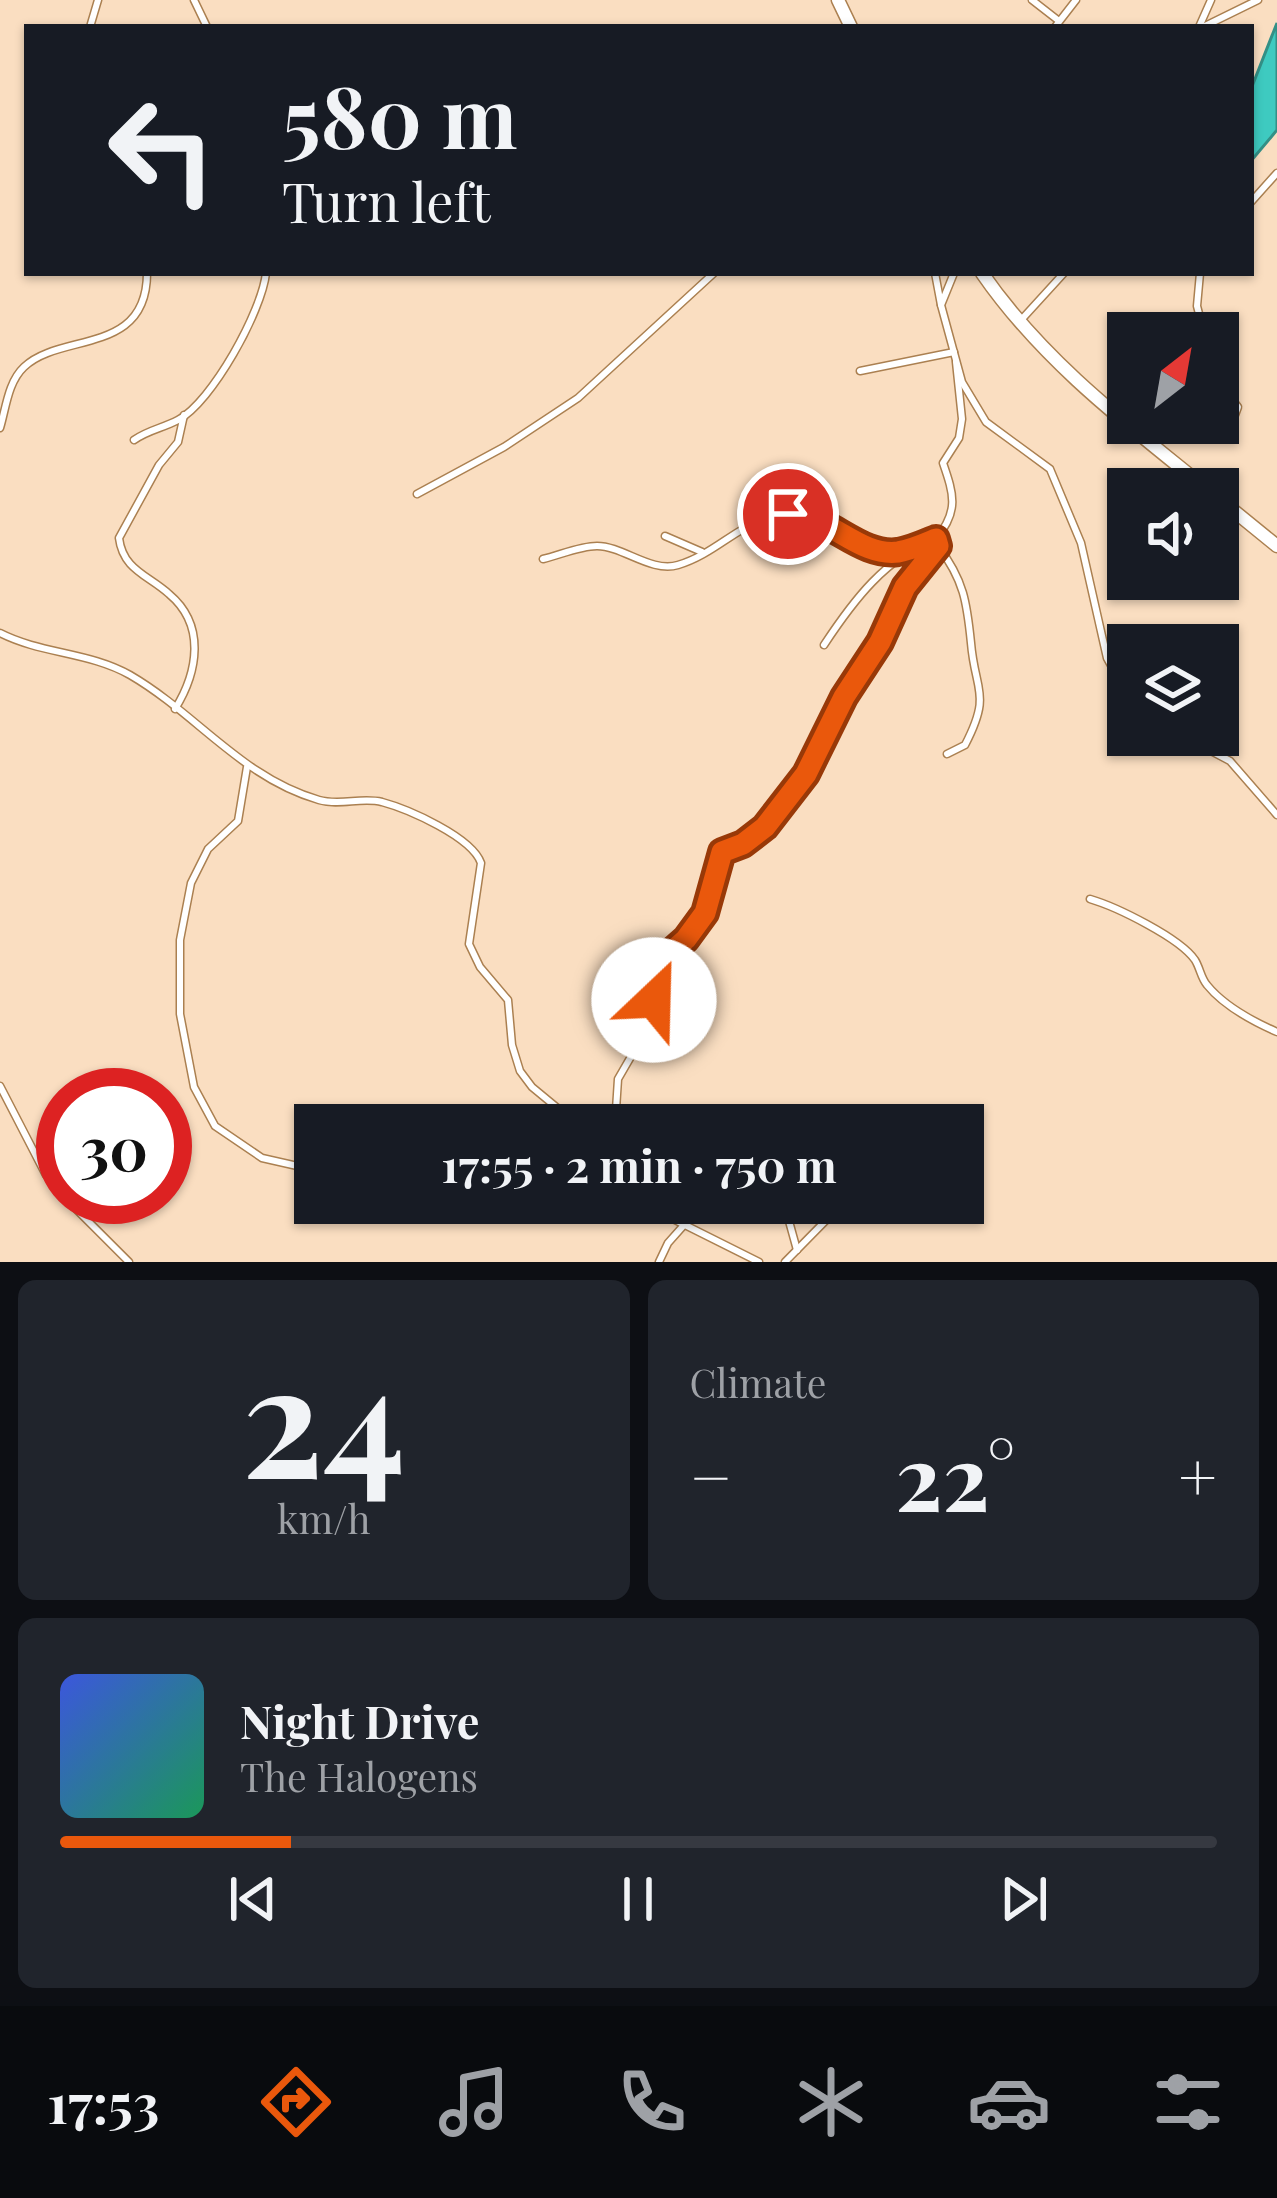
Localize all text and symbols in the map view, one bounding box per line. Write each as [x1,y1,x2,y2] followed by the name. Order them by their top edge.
[282,58,517,170] text: 580 m
[84,72,240,228] icon: left
[282,165,491,237] text: Turn left
[1107,312,1239,444] north arrow
[1107,312,1239,756] map controls
[737,463,839,565] pin
[1107,468,1239,600] button: sound
[755,481,821,547] icon: arrive
[1107,624,1239,756] button: layers
[591,937,717,1063] position arrow
[36,1068,192,1224] speed limit sign: 30
[441,1134,837,1194] text: 17:55 · 2 min · 750 m
[242,1310,406,1518] text: 24
[690,1356,827,1408] text: Climate
[895,1415,1015,1535] text: 22°
[690,1431,732,1519] text: −
[1178,1431,1217,1519] text: +
[277,1492,371,1544] text: km/h
[240,1690,479,1750] text: Night Drive
[240,1750,478,1802] text: The Halogens
[220,1866,286,1932] icon: previous
[605,1866,671,1932] icon: pause
[991,1866,1057,1932] icon: next
[254,2060,338,2144] icon: directions
[432,2060,516,2144] icon: music
[610,2060,694,2144] icon: phone
[789,2060,873,2144] icon: climate
[967,2060,1051,2144] icon: car
[1146,2060,1230,2144] icon: filters
[47,2066,159,2138] text: 17:53

